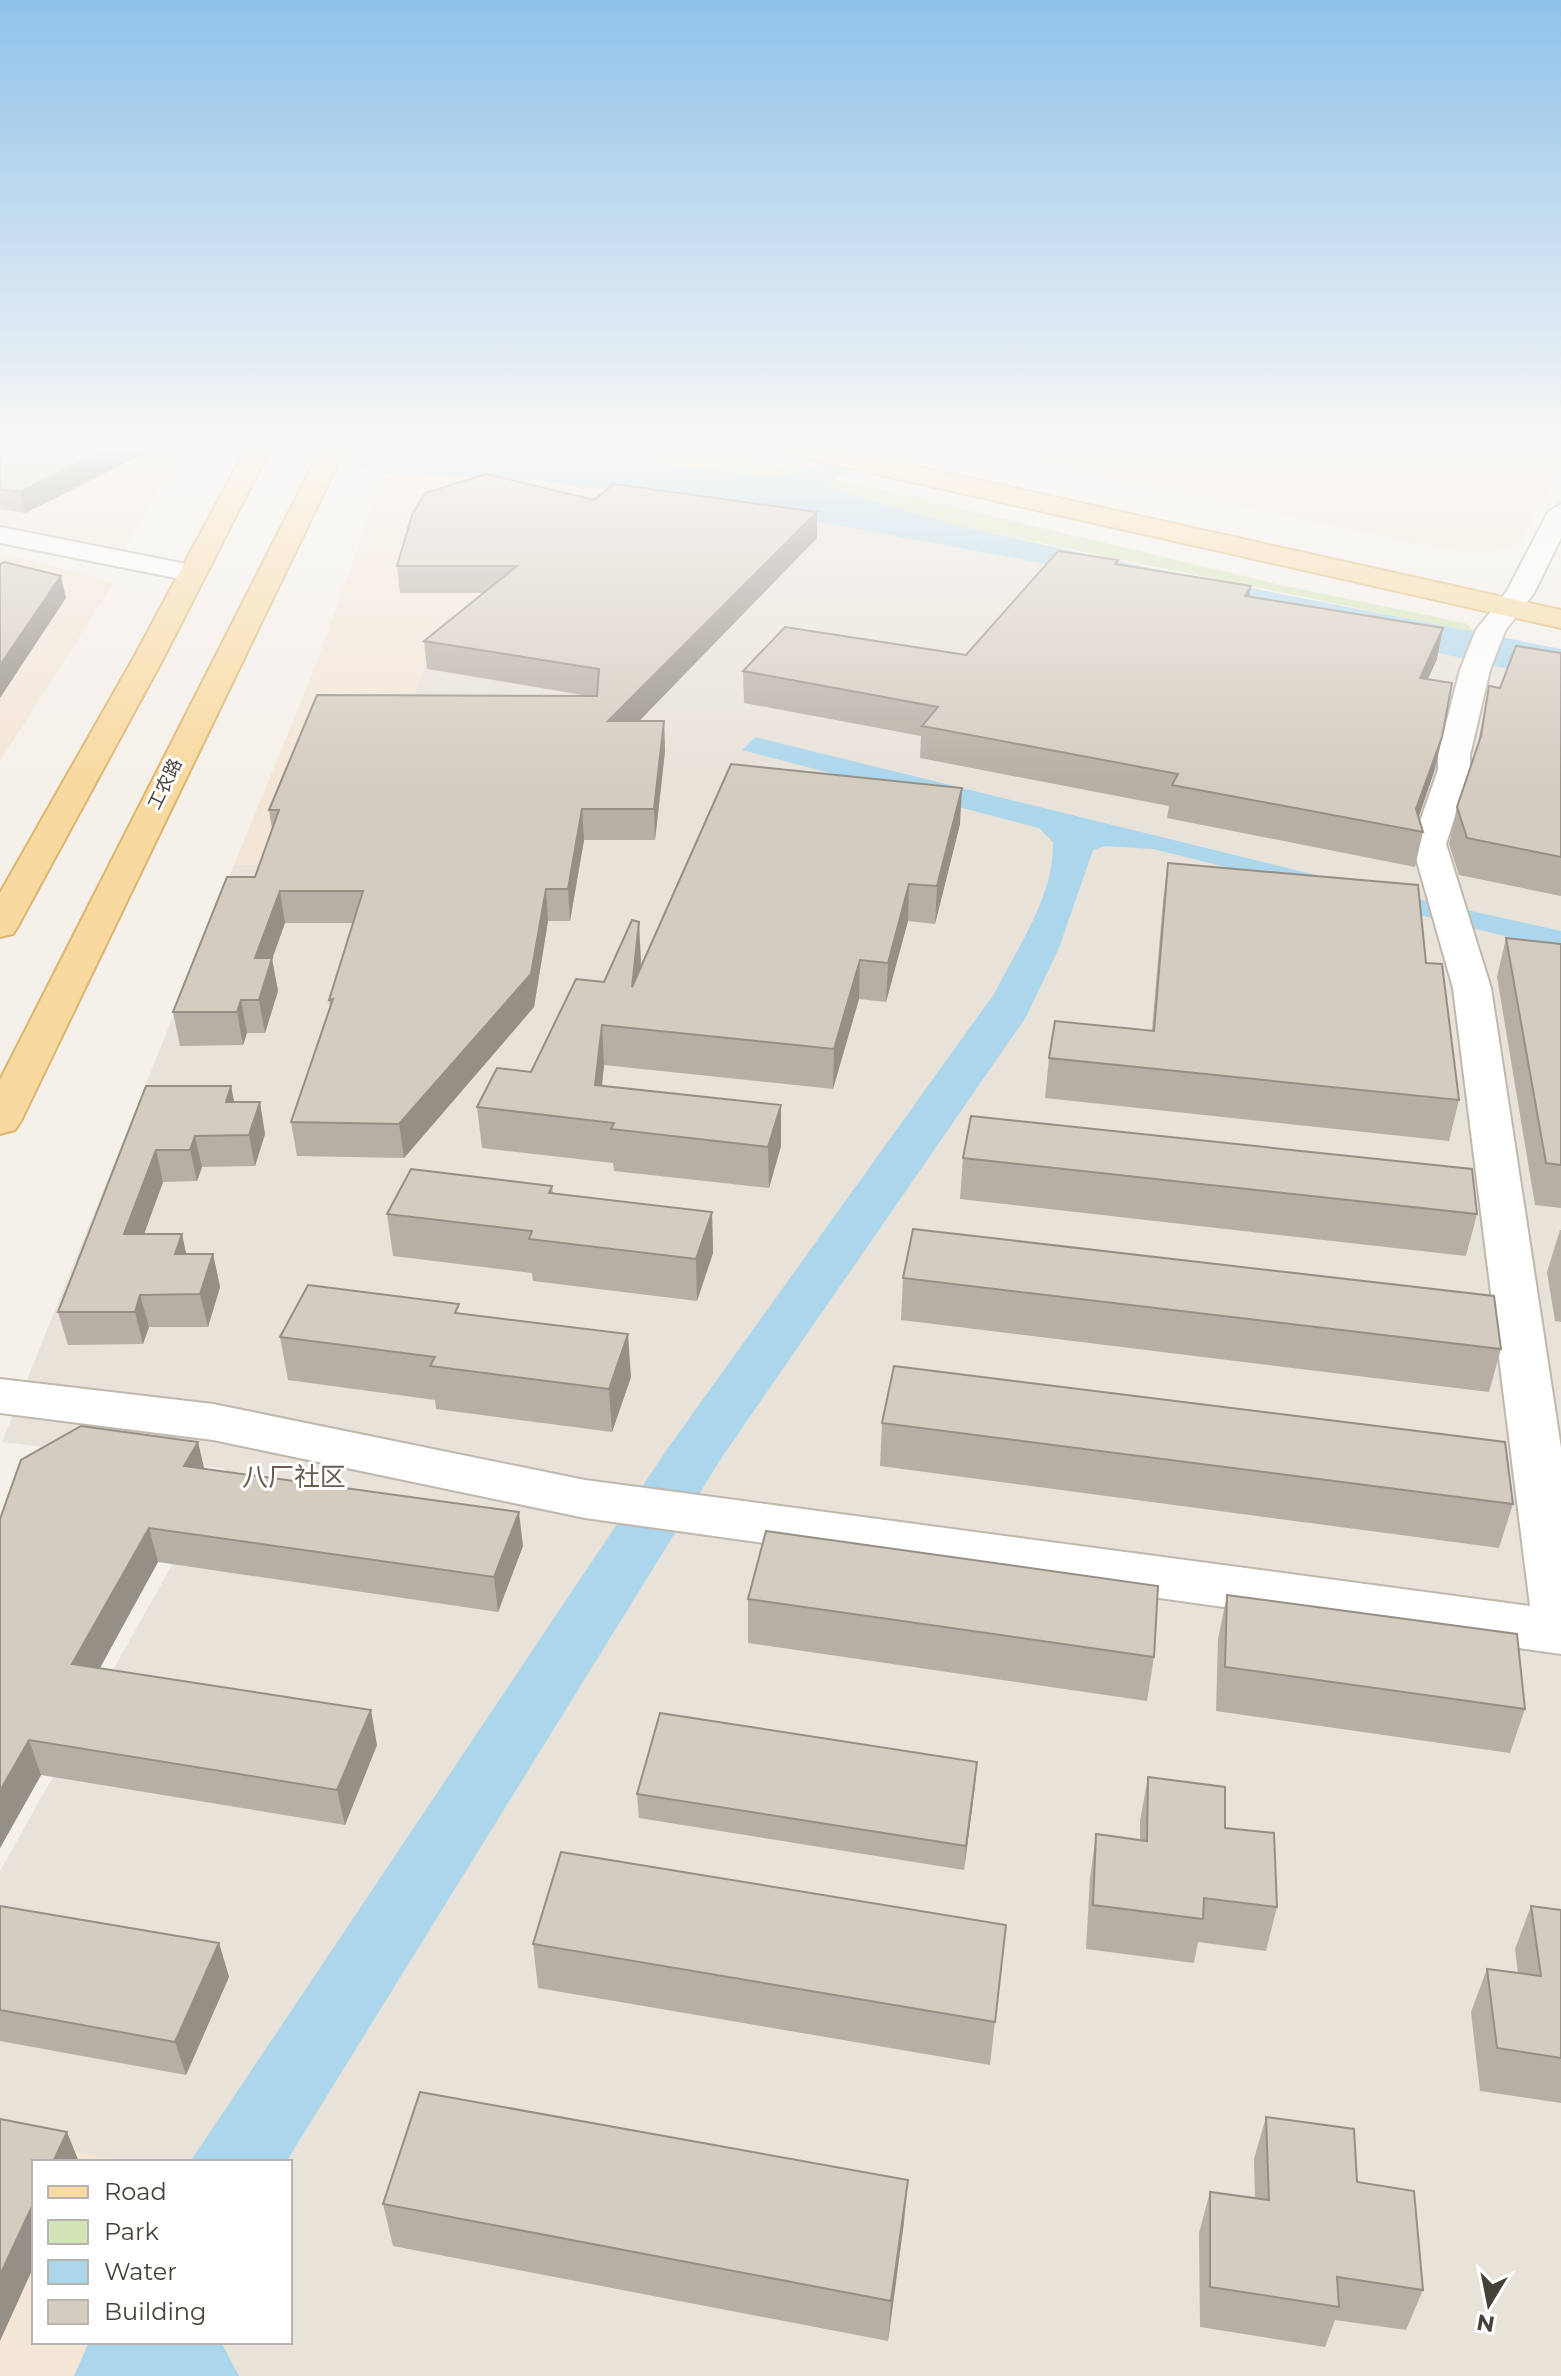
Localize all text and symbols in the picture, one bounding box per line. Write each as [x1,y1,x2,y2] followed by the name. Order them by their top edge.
[143,755,187,813] street label: 工农路
[242,1461,346,1493] district label: 八厂社区
[32,2160,292,2344] legend
[104,2177,167,2206] text: Road
[104,2217,159,2246] text: Park
[104,2257,177,2286] text: Water
[1449,2264,1529,2344] north arrow
[104,2297,207,2326] text: Building
[1475,2308,1497,2338] text: N

